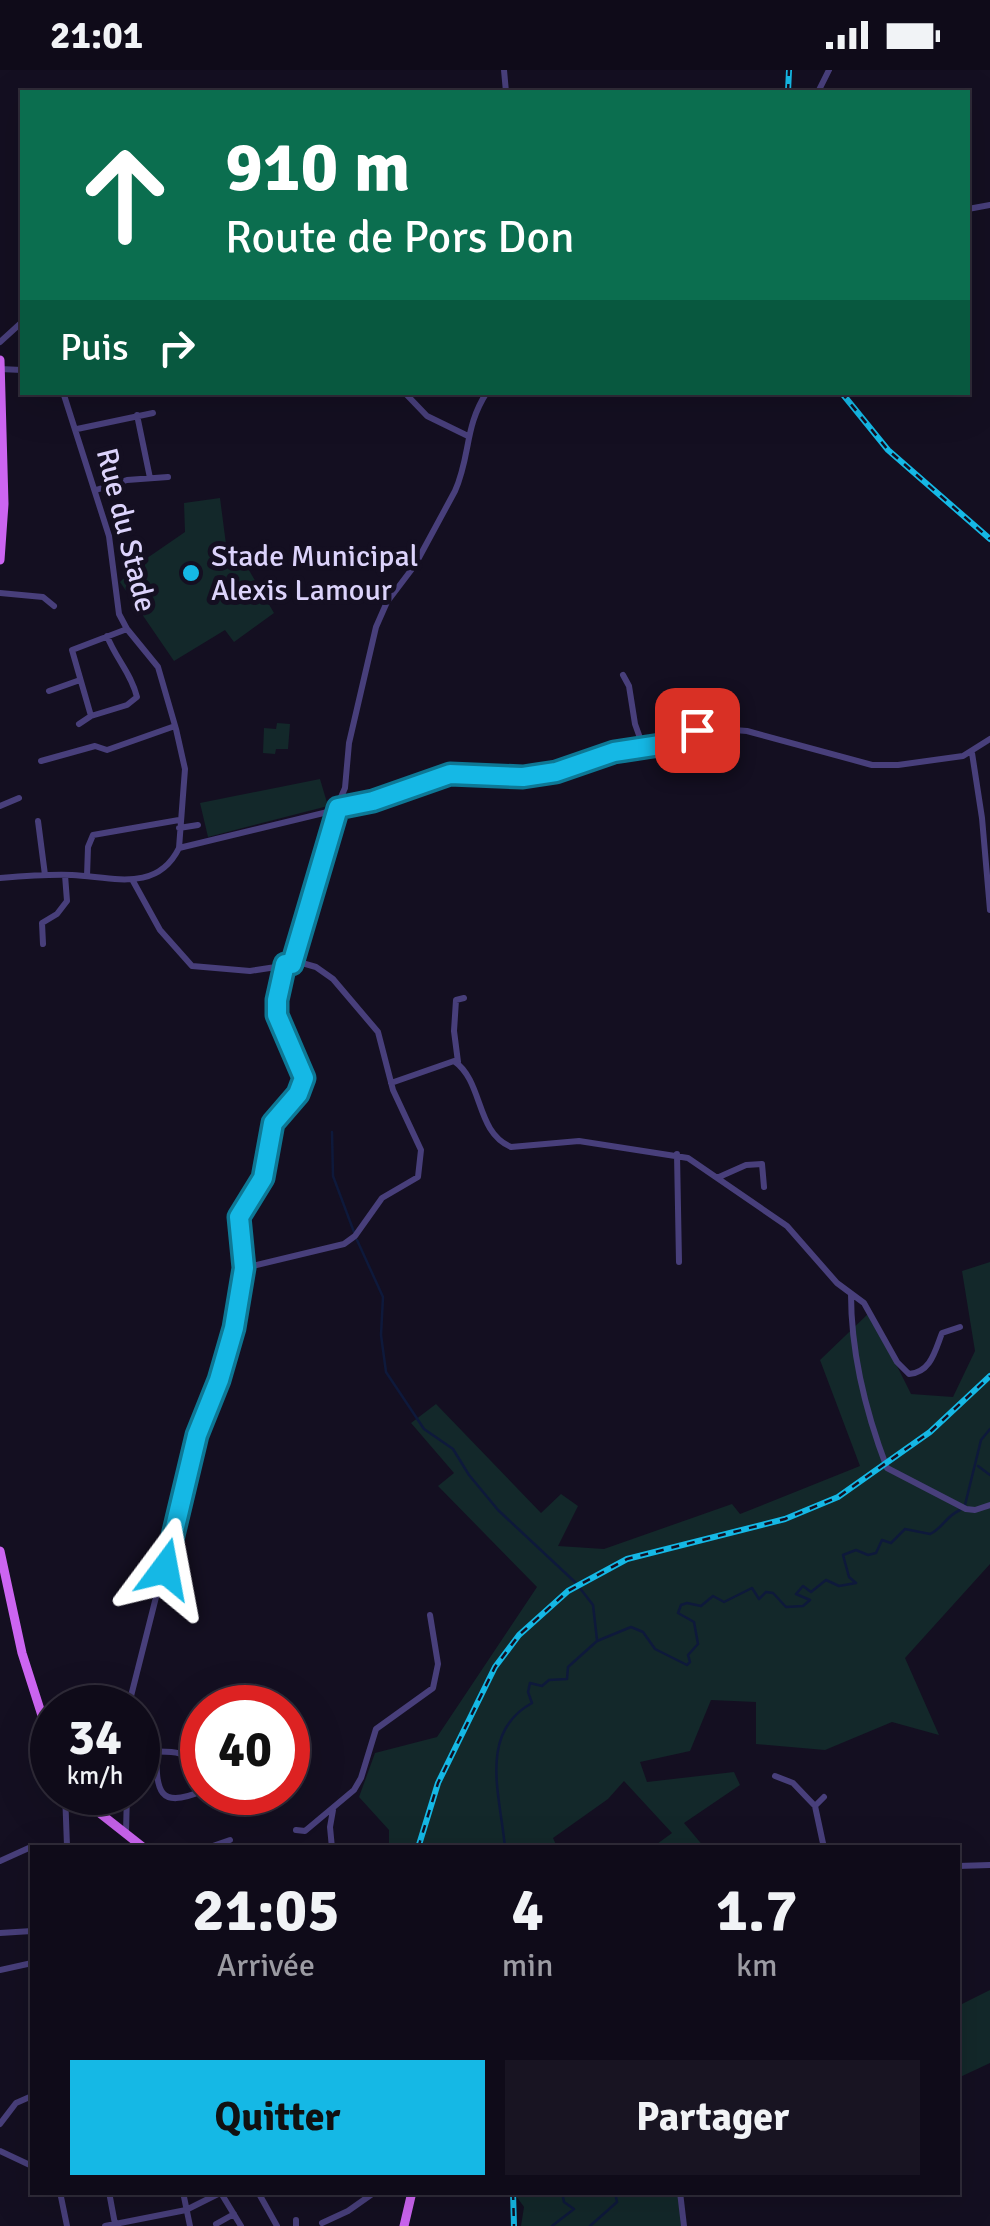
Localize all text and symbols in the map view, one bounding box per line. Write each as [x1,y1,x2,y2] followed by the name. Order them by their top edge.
[50,12,143,59] text: 21:01
[225,124,410,210] text: 910 m
[60,130,190,260] icon: ahead
[225,210,574,265] text: Route de Pors Don
[149,320,204,375] icon: right
[60,324,129,371] text: Puis
[88,444,164,616] street label: Rue du Stade
[211,538,418,609] place label: Stade Municipal Alexis Lamour
[180,562,202,584] marker: Stade Municipal Alexis Lamour
[655,688,740,773] pin
[670,703,725,758] icon: arrive
[113,1517,217,1621] position arrow
[180,1685,310,1815] speed limit sign: 40
[68,1707,122,1769] text: 34
[67,1760,123,1791] text: km/h
[192,1874,340,1948] text: 21:05
[511,1874,544,1948] text: 4
[716,1874,798,1948] text: 1.7
[217,1946,315,1985] text: Arrivée
[502,1946,553,1985] text: min
[736,1946,778,1985] text: km
[70,2060,485,2175] button: Quitter
[505,2060,920,2175] button: Partager

